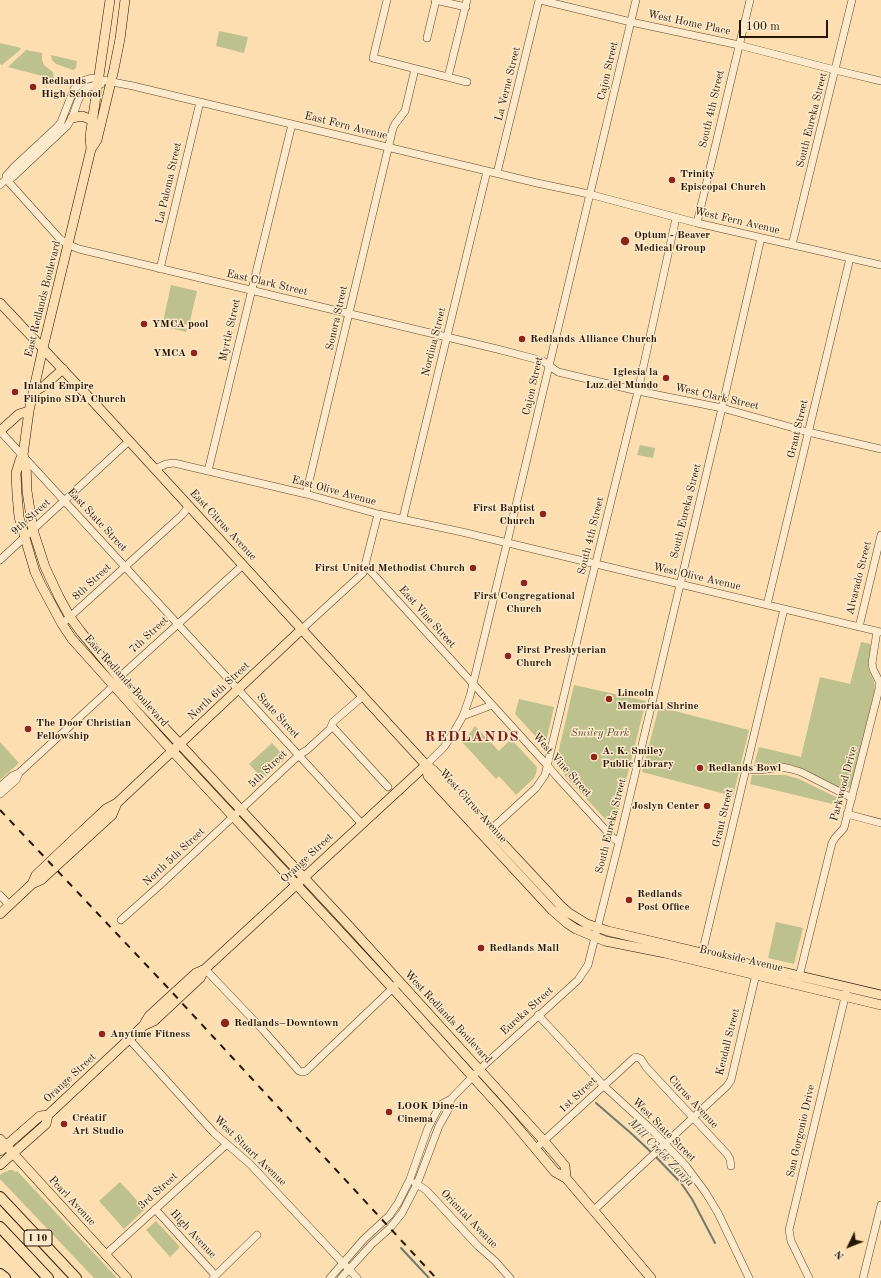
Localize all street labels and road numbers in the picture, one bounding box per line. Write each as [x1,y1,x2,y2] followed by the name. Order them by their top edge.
[646,8,732,38] street label: West Home Place
[595,40,621,102] street label: Cajon Street
[492,45,524,123] street label: La Verne Street
[697,69,727,149] street label: South 4th Street
[794,71,830,169] street label: South Eureka Street
[303,109,389,143] street label: East Fern Avenue
[153,141,185,225] street label: La Paloma Street
[693,205,781,237] street label: West Fern Avenue
[22,239,64,359] street label: East Redlands Boulevard
[225,267,309,299] street label: East Clark Street
[323,284,351,352] street label: Sonora Street
[216,297,244,363] street label: Myrtle Street
[419,306,449,378] street label: Nordina Street
[520,355,546,417] street label: Cajon Street
[674,381,760,413] street label: West Clark Street
[785,398,811,460] street label: Grant Street
[668,462,704,560] street label: South Eureka Street
[290,473,378,509] street label: East Olive Avenue
[64,486,130,554] street label: East State Street
[187,487,259,563] street label: East Citrus Avenue
[9,496,53,538] street label: 9th Street
[575,496,607,576] street label: South 4th Street
[843,540,875,616] street label: Alvarado Street
[70,561,114,603] street label: 8th Street
[652,561,742,593] street label: West Olive Avenue
[396,583,458,651] street label: East Vine Street
[127,614,171,656] street label: 7th Street
[81,632,171,730] street label: East Redlands Boulevard
[185,659,253,723] street label: North 6th Street
[254,691,302,741] street label: State Street
[530,730,594,800] street label: West Vine Street
[828,745,860,823] street label: Parkwood Drive
[246,747,290,791] street label: 5th Street
[436,766,510,846] street label: West Citrus Avenue
[593,777,629,875] street label: South Eureka Street
[710,787,736,849] street label: Grant Street
[140,825,208,889] street label: North 5th Street
[278,830,336,886] street label: Orange Street
[698,943,784,975] street label: Brookside Avenue
[402,968,494,1066] street label: West Redlands Boulevard
[498,984,556,1038] street label: Eureka Street
[713,1007,743,1077] street label: Kendall Street
[41,1050,99,1106] street label: Orange Street
[665,1073,721,1131] street label: Citrus Avenue
[556,1074,600,1116] street label: 1st Street
[784,1084,818,1178] street label: San Gorgonio Drive
[629,1095,699,1165] street label: West State Street
[211,1113,289,1189] street label: West Stuart Avenue
[135,1170,181,1212] street label: 3rd Street
[46,1173,98,1229] street label: Pearl Avenue
[438,1187,500,1251] street label: Oriental Avenue
[167,1207,219,1261] street label: High Avenue
[24,1230,52,1246] road number: I 10

